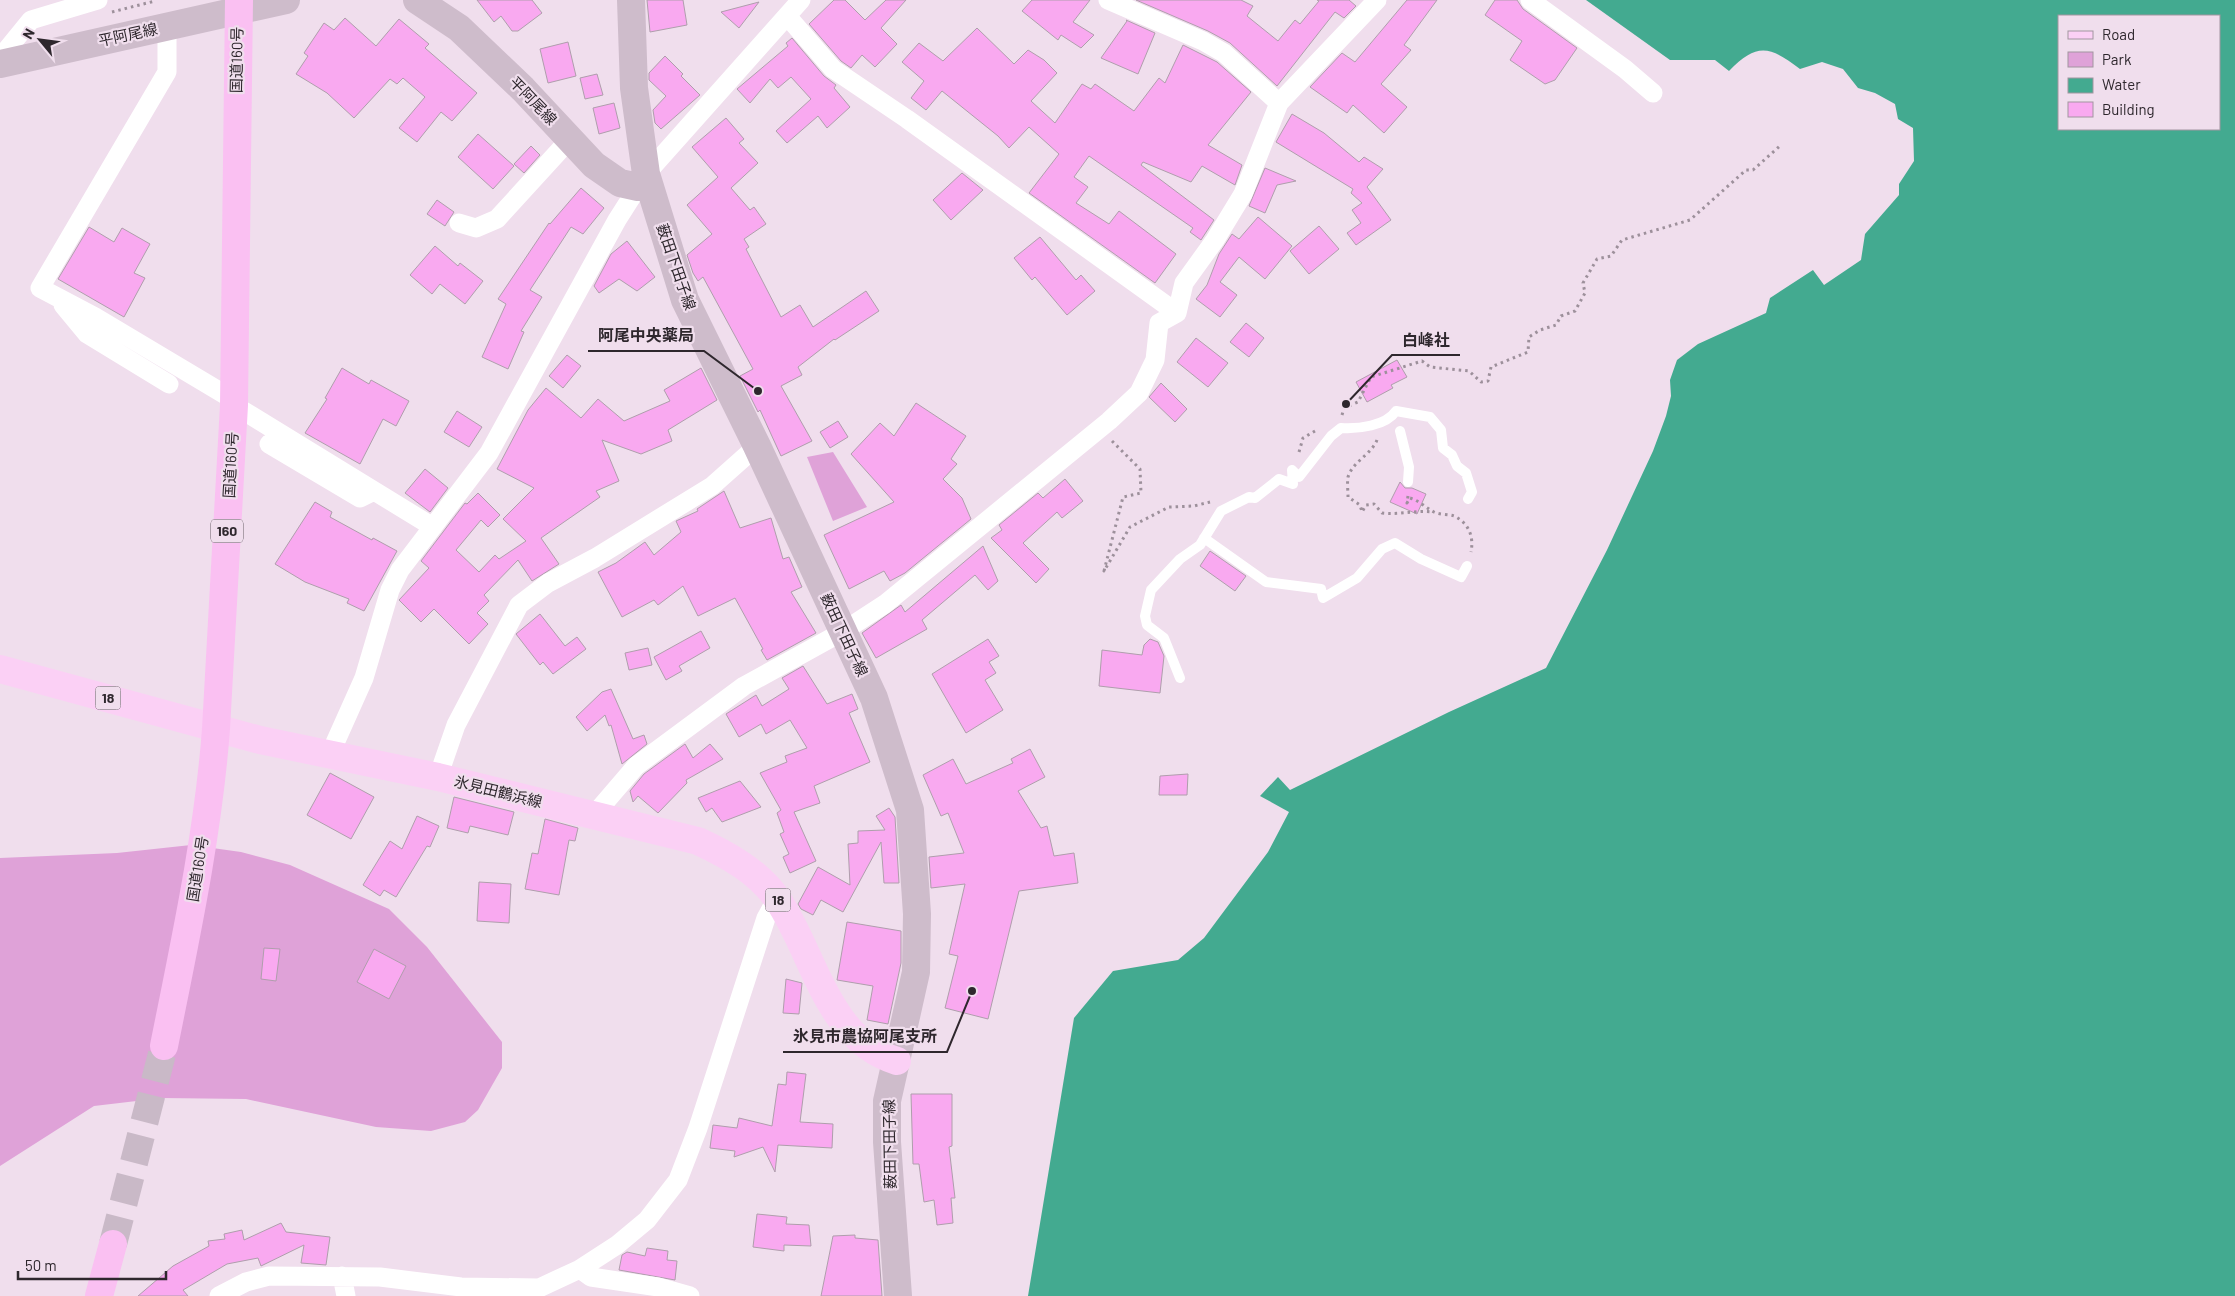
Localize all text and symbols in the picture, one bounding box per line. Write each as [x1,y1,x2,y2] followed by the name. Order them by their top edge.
[15,15,65,65] north arrow
[2058,15,2220,130] legend
[97,19,159,49] street label: 平阿尾線
[19,25,38,42] text: N
[2102,25,2135,43] text: Road
[226,27,246,93] street label: 国道160号
[2102,50,2132,68] text: Park
[506,72,561,128] street label: 平阿尾線
[2102,75,2141,93] text: Water
[2102,100,2155,118] text: Building
[654,221,700,312] street label: 薮田下田子線
[588,320,704,351] callout: 阿尾中央薬局
[1392,324,1460,355] callout: 白峰社
[598,325,694,344] text: 阿尾中央薬局
[1402,330,1450,349] text: 白峰社
[219,431,241,499] street label: 国道160号
[211,520,243,542] road number: 160
[818,590,872,679] street label: 薮田下田子線
[96,686,120,710] road number: 18
[452,771,544,811] street label: 氷見田鶴浜線
[183,835,211,903] street label: 国道160号
[766,888,790,912] road number: 18
[783,1021,947,1052] callout: 氷見市農協阿尾支所
[793,1026,937,1045] text: 氷見市農協阿尾支所
[879,1099,899,1189] street label: 薮田下田子線
[18,1248,165,1280] scale bar
[25,1256,57,1274] text: 50 m

